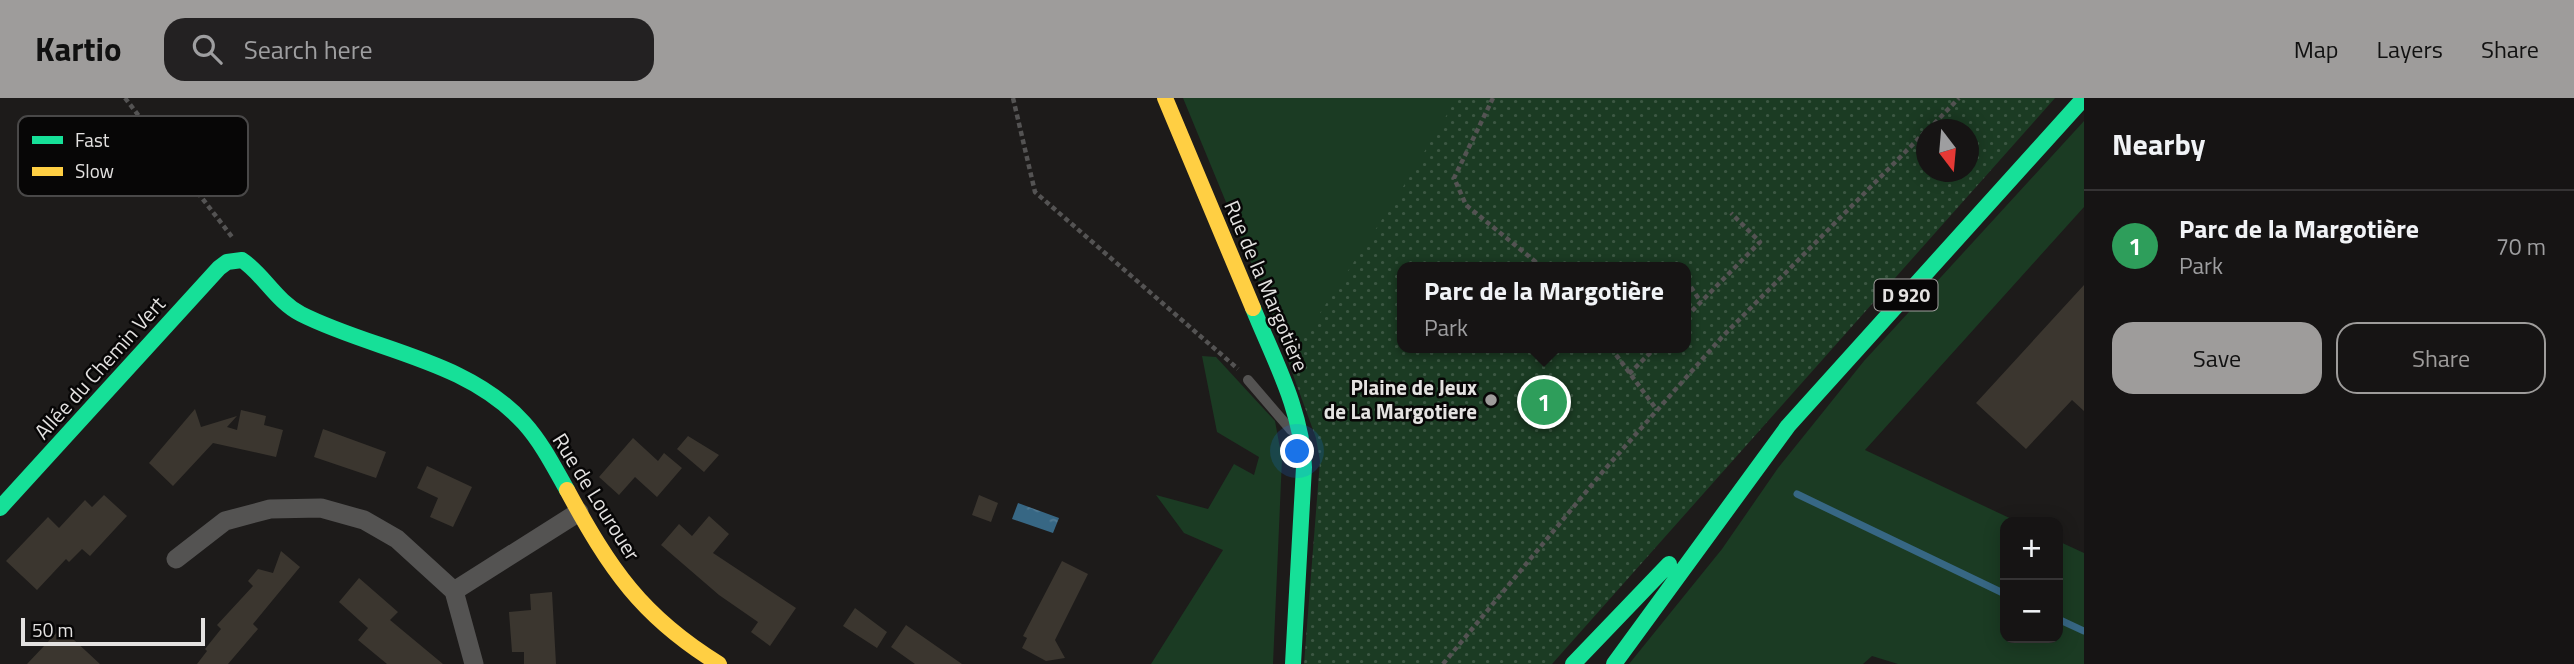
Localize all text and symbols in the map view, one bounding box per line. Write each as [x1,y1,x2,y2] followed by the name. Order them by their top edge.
[164,18,654,81] search box
[35,24,122,74] text: Kartio
[188,30,226,68] icon: search
[244,30,373,69] text: Search here
[2294,31,2339,67] text: Map
[2377,31,2443,67] text: Layers
[2481,31,2539,67] text: Share
[18,116,248,196] legend
[1916,119,1979,182] north arrow
[2112,121,2205,167] text: Nearby
[75,125,110,154] text: Fast
[75,156,114,185] text: Slow
[1216,195,1317,376] street label: Rue de la Margotière
[2179,209,2419,248] text: Parc de la Margotière
[2129,229,2141,264] text: 1
[2496,229,2546,264] text: 70 m
[2179,248,2223,283] text: Park
[1397,262,1691,353] popup
[1424,271,1664,310] text: Parc de la Margotière
[1874,280,1938,310] road number: D 920
[26,288,173,446] street label: Allée du Chemin Vert
[1424,310,1468,345] text: Park
[2112,322,2322,394] button: Save
[2336,322,2546,394] button: Share
[1324,371,1477,427] place label: Plaine de Jeux de La Margotiere
[1521,376,1567,428] pin: 1
[1483,392,1499,408] marker: Plaine de Jeux de La Margotiere
[545,427,649,566] street label: Rue de Lourouer
[1280,434,1314,468] your location
[2000,517,2063,643] map controls
[2000,517,2063,580] button: +
[2000,580,2063,643] button: −
[21,615,205,647] scale bar
[32,615,73,644] text: 50 m

